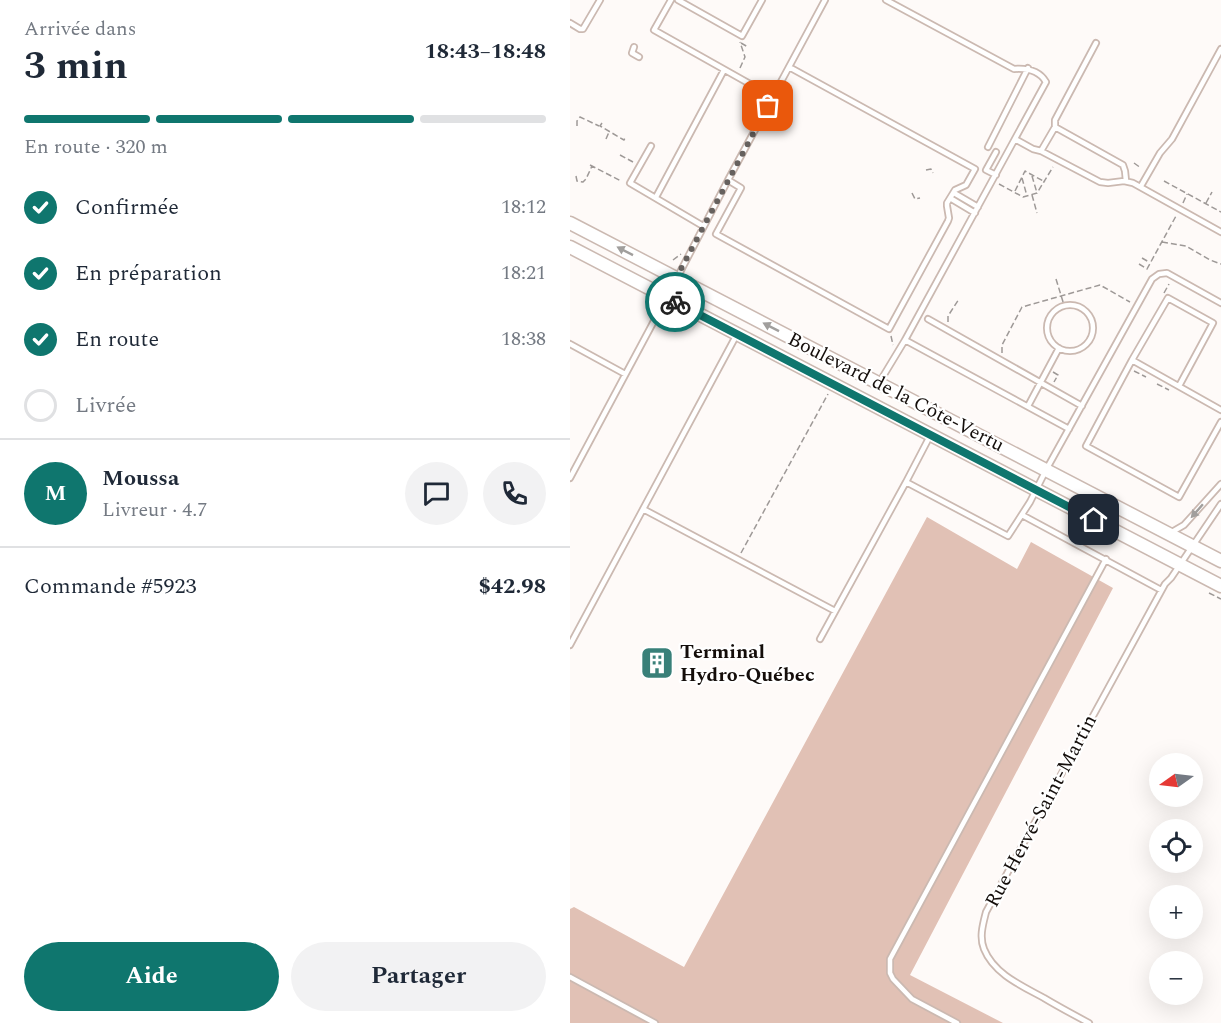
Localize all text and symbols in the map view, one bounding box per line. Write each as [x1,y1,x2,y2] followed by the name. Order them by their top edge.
[24,14,136,44] text: Arrivée dans
[424,35,546,68] text: 18:43–18:48
[24,37,128,96] text: 3 min
[742,80,793,131] pin
[751,89,784,122] icon: bag
[24,132,168,162] text: En route · 320 m
[24,191,57,224] icon: check
[75,191,179,224] text: Confirmée
[501,192,546,222] text: 18:12
[616,247,634,257] one-way arrow
[24,257,57,290] icon: check
[75,257,222,290] text: En préparation
[501,258,546,288] text: 18:21
[645,272,705,332] courier
[659,286,692,319] icon: bike
[762,322,779,332] one-way arrow
[24,323,57,356] icon: check
[75,323,159,356] text: En route
[501,324,546,354] text: 18:38
[782,324,1010,460] street label: Boulevard de la Côte-Vertu
[75,389,136,422] text: Livrée
[102,462,179,495] text: Moussa
[405,462,468,525] button: chat
[483,462,546,525] button: phone
[45,477,66,510] text: M
[1068,494,1119,545] pin
[102,495,207,525] text: Livreur · 4.7
[1077,503,1110,536] icon: home
[1191,503,1204,518] one-way arrow
[24,570,197,603] text: Commande #5923
[478,570,546,603] text: $42.98
[680,637,815,690] place label: Terminal Hydro-Québec
[639,645,675,681] building icon: Terminal Hydro-Québec
[977,709,1105,913] street label: Rue Hervé-Saint-Martin
[1149,753,1203,807] north arrow
[1149,753,1203,1005] map controls
[1149,819,1203,873] button: locate
[1149,885,1203,939] button: +
[24,942,279,1011] button: Aide
[291,942,546,1011] button: Partager
[1149,951,1203,1005] button: −

